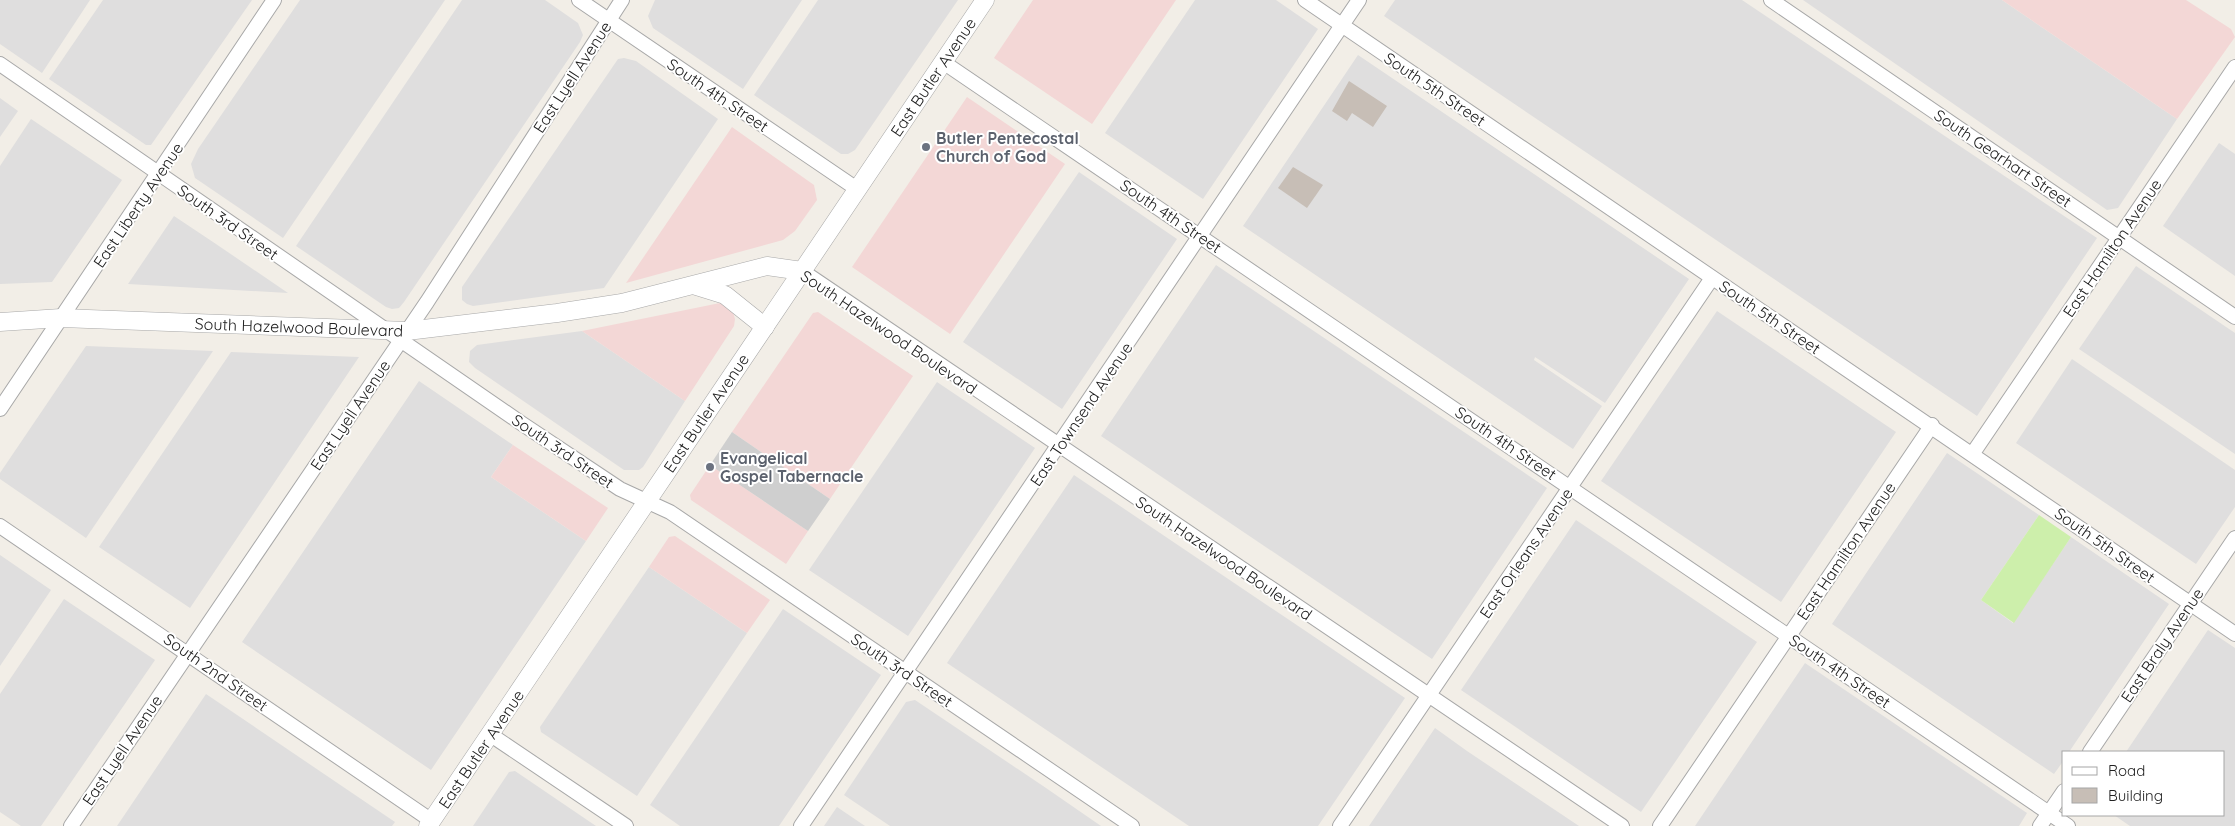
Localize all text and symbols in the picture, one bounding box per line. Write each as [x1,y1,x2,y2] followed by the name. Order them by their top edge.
[886,14,980,140] street label: East Butler Avenue
[529,18,615,136] street label: East Lyell Avenue
[1381,48,1489,130] street label: South 5th Street
[664,54,772,136] street label: South 4th Street
[1931,105,2075,211] street label: South Gearhart Street
[936,128,1079,166] place label: Butler Pentecostal Church of God
[89,139,187,271] street label: East Liberty Avenue
[920,141,932,153] marker: Butler Pentecostal Church of God
[1117,175,1225,257] street label: South 4th Street
[2058,175,2166,321] street label: East Hamilton Avenue
[174,180,282,264] street label: South 3rd Street
[797,265,981,399] street label: South Hazelwood Boulevard
[1716,276,1824,358] street label: South 5th Street
[194,313,404,341] street label: South Hazelwood Boulevard
[1025,338,1137,490] street label: East Townsend Avenue
[659,350,753,476] street label: East Butler Avenue
[306,356,394,474] street label: East Lyell Avenue
[1452,402,1560,484] street label: South 4th Street
[508,410,618,492] street label: South 3rd Street
[720,448,864,486] place label: Evangelical Gospel Tabernacle
[704,461,716,473] marker: Evangelical Gospel Tabernacle
[1792,478,1900,624] street label: East Hamilton Avenue
[1475,484,1577,622] street label: East Orleans Avenue
[1132,491,1316,625] street label: South Hazelwood Boulevard
[2051,503,2159,587] street label: South 5th Street
[2116,584,2208,706] street label: East Braly Avenue
[160,629,272,715] street label: South 2nd Street
[847,629,957,711] street label: South 3rd Street
[1786,630,1894,712] street label: South 4th Street
[434,686,528,812] street label: East Butler Avenue
[78,691,166,809] street label: East Lyell Avenue
[2062,751,2225,816] legend
[2108,761,2145,780] text: Road
[2108,786,2163,805] text: Building

